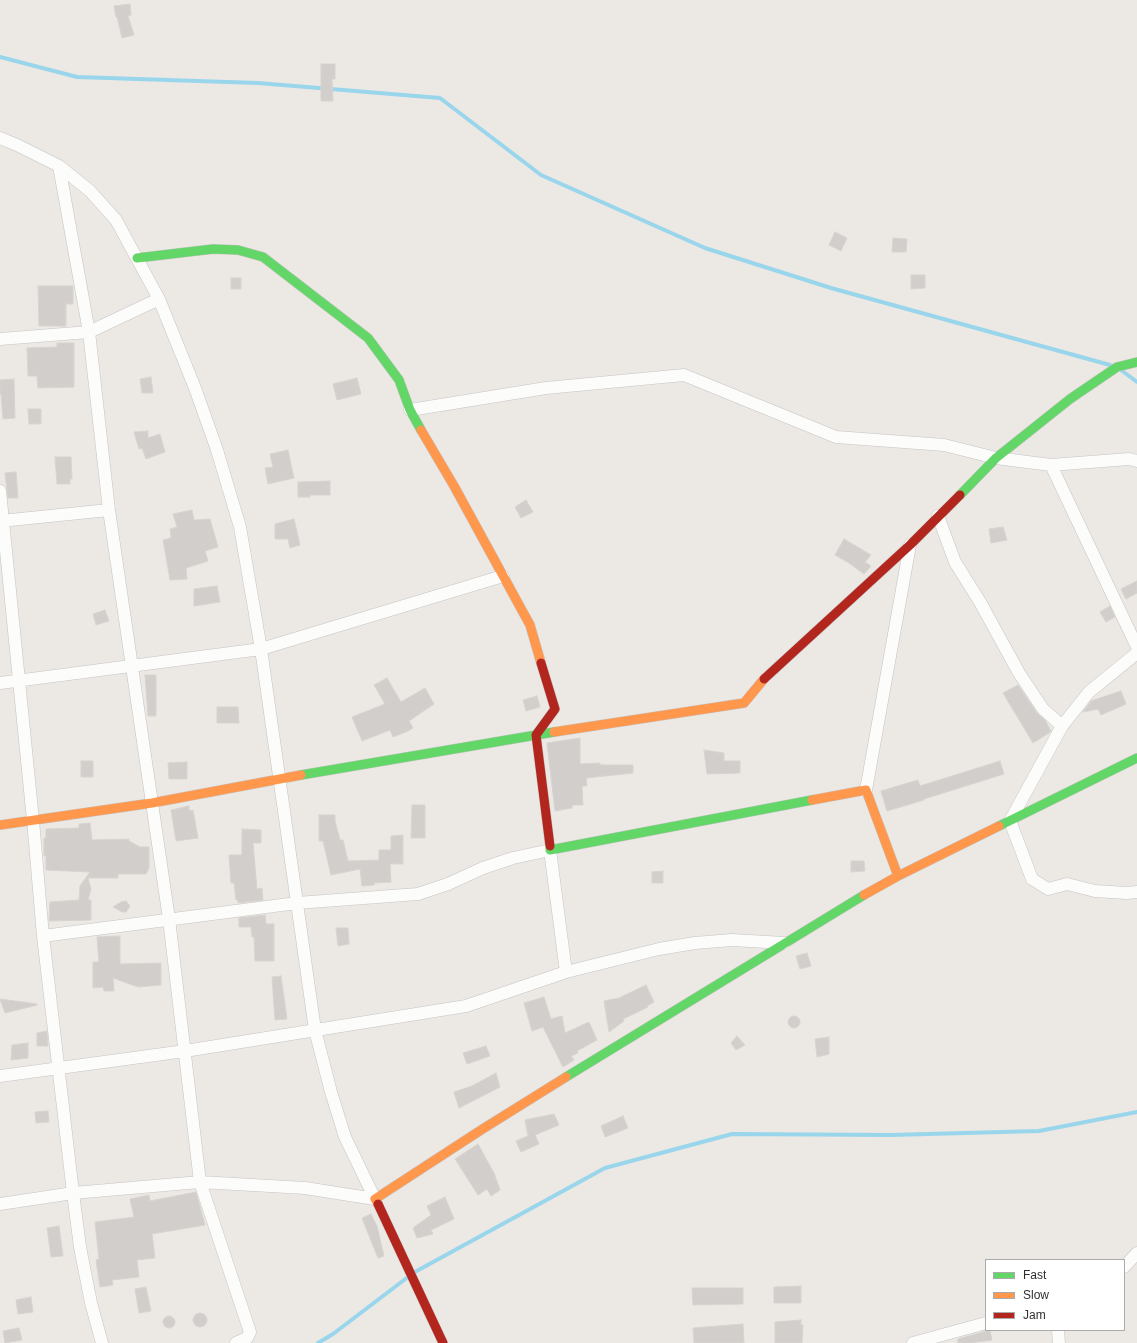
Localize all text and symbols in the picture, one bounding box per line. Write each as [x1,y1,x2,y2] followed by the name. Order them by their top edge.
[985,1259,1125,1331] legend
[1023,1268,1046,1282] text: Fast
[1023,1288,1049,1302] text: Slow
[1023,1308,1046,1322] text: Jam

